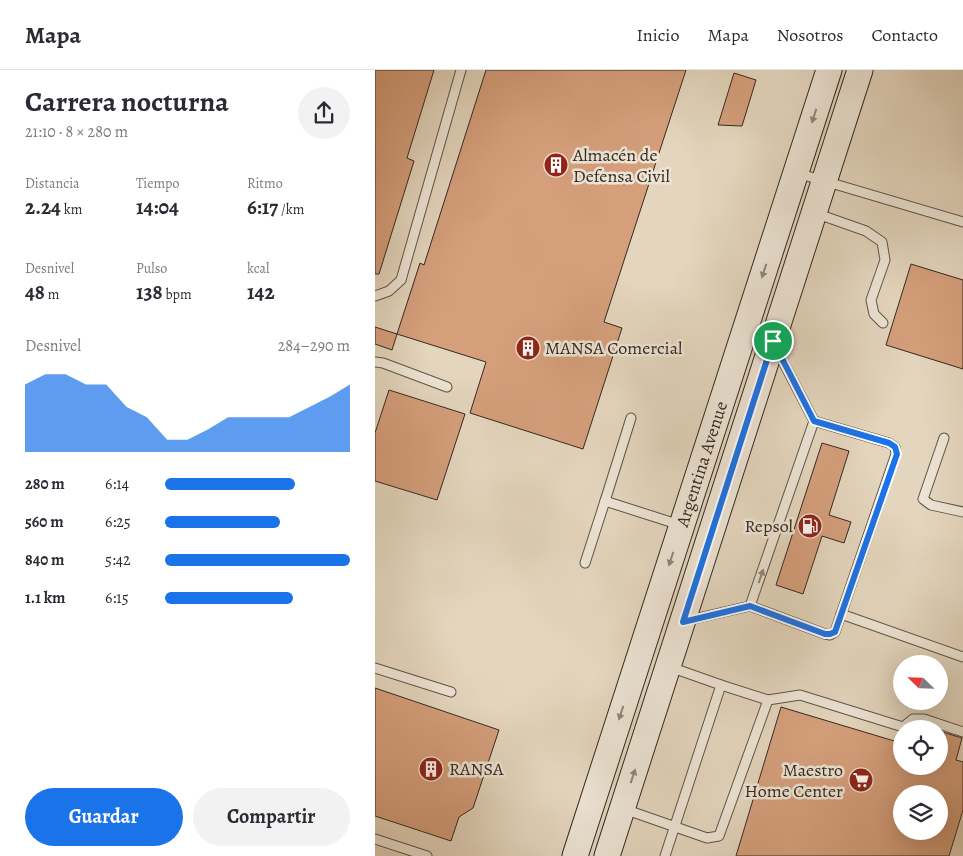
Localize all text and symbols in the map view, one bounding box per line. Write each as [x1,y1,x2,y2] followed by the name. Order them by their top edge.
[25,19,81,51] text: Mapa
[636,23,679,47] text: Inicio
[707,23,749,47] text: Mapa
[777,23,843,47] text: Nosotros
[871,23,938,47] text: Contacto
[25,83,229,121] text: Carrera nocturna
[298,87,350,139] button: share
[810,109,818,124] one-way arrow
[25,121,128,143] text: 21:10 · 8 × 280 m
[572,143,671,188] place label: Almacén de Defensa Civil
[543,152,569,178] building icon: Almacén de Defensa Civil
[25,174,80,193] text: Distancia
[136,174,179,193] text: Tiempo
[247,174,283,193] text: Ritmo
[25,193,61,221] text: 2.24
[136,193,179,221] text: 14:04
[247,193,278,221] text: 6:17
[61,200,82,219] text: km
[278,200,304,219] text: /km
[25,259,74,278] text: Desnivel
[136,259,167,278] text: Pulso
[247,259,269,278] text: kcal
[760,264,768,279] one-way arrow
[25,278,45,306] text: 48
[136,278,163,306] text: 138
[247,278,275,306] text: 142
[45,285,59,304] text: m
[163,285,192,304] text: bpm
[752,320,794,362] pin
[759,327,787,355] icon: arrive
[25,335,81,357] text: Desnivel
[278,335,350,357] text: 284–290 m
[515,335,541,361] building icon: MANSA Comercial
[545,336,683,360] place label: MANSA Comercial
[670,398,733,531] street label: Argentina Avenue
[25,473,65,495] text: 280 m
[105,473,129,495] text: 6:14
[25,511,64,533] text: 560 m
[105,511,131,533] text: 6:25
[797,513,823,539] fuel station icon: Repsol
[744,514,794,538] place label: Repsol
[25,549,64,571] text: 840 m
[105,549,131,571] text: 5:42
[667,552,675,567] one-way arrow
[757,568,765,583] one-way arrow
[25,587,65,609] text: 1.1 km
[105,587,129,609] text: 6:15
[893,655,947,710] north arrow
[893,655,948,840] map controls
[617,706,625,721] one-way arrow
[893,720,948,775] button: locate
[418,756,444,782] building icon: RANSA
[449,757,504,781] place label: RANSA
[744,758,843,803] place label: Maestro Home Center
[848,767,874,793] supermarket icon: Maestro Home Center
[629,769,637,784] one-way arrow
[893,785,948,840] button: layers
[25,788,183,846] button: Guardar
[193,788,350,846] button: Compartir

